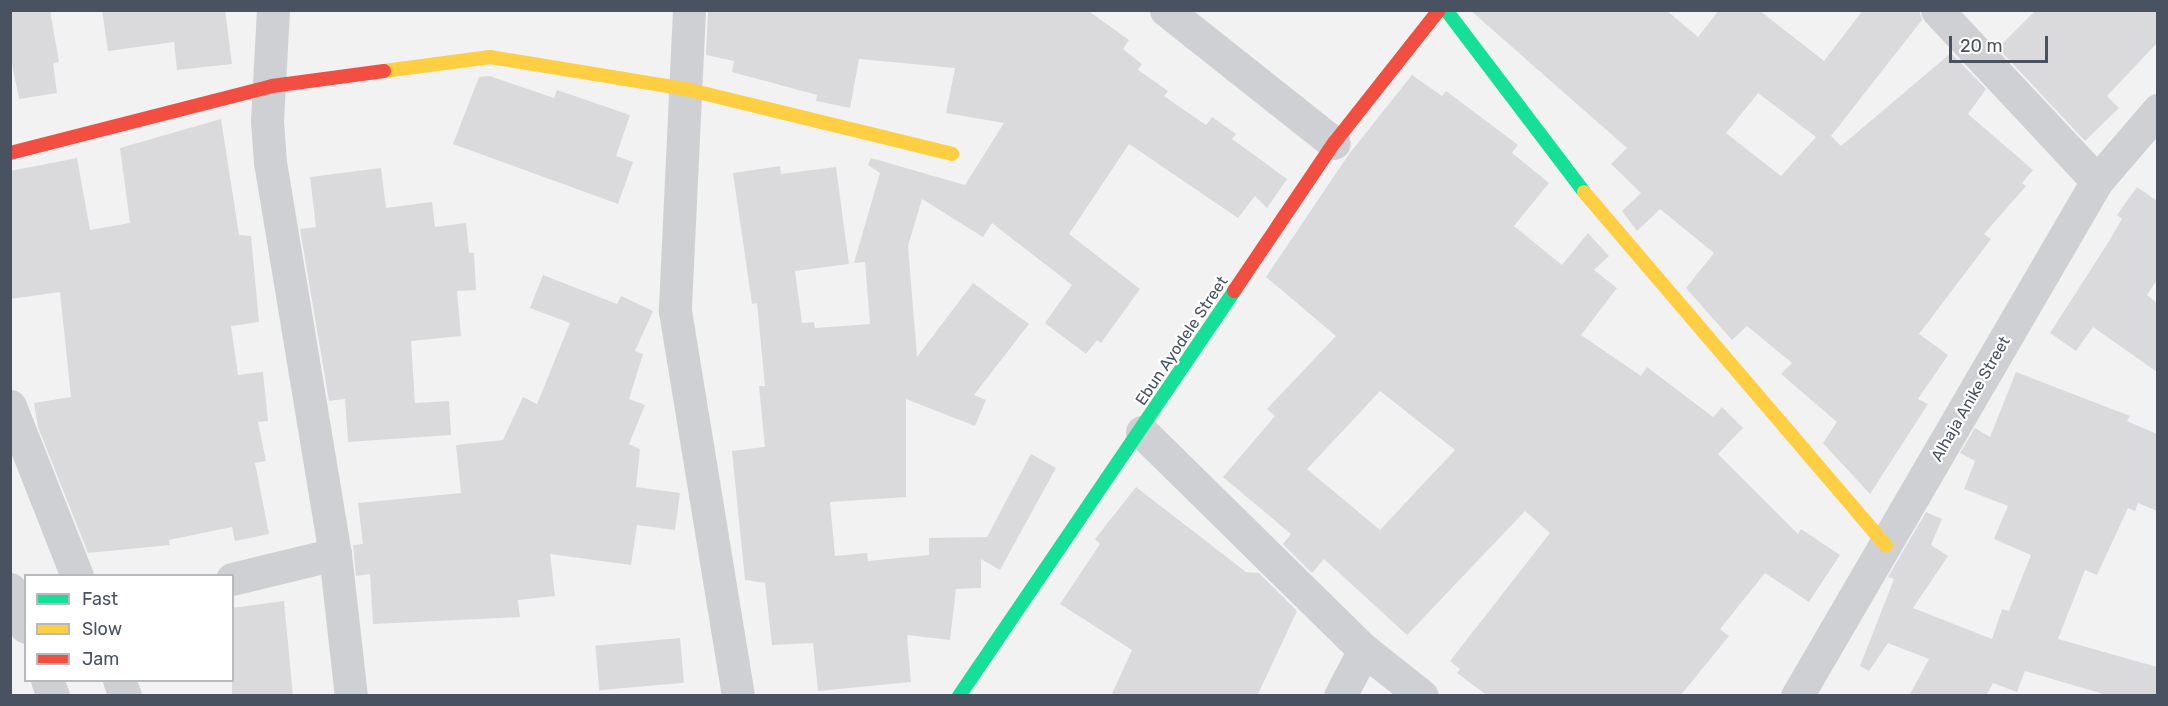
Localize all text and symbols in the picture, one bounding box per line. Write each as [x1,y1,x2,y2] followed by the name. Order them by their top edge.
[1952,24,2051,62] scale bar
[1960,35,2002,57] text: 20 m
[1132,273,1232,409] street label: Ebun Ayodele Street
[1927,333,2015,465] street label: Alhaja Anike Street
[24,574,234,682] legend
[82,588,118,610] text: Fast
[82,618,122,640] text: Slow
[82,648,119,670] text: Jam

